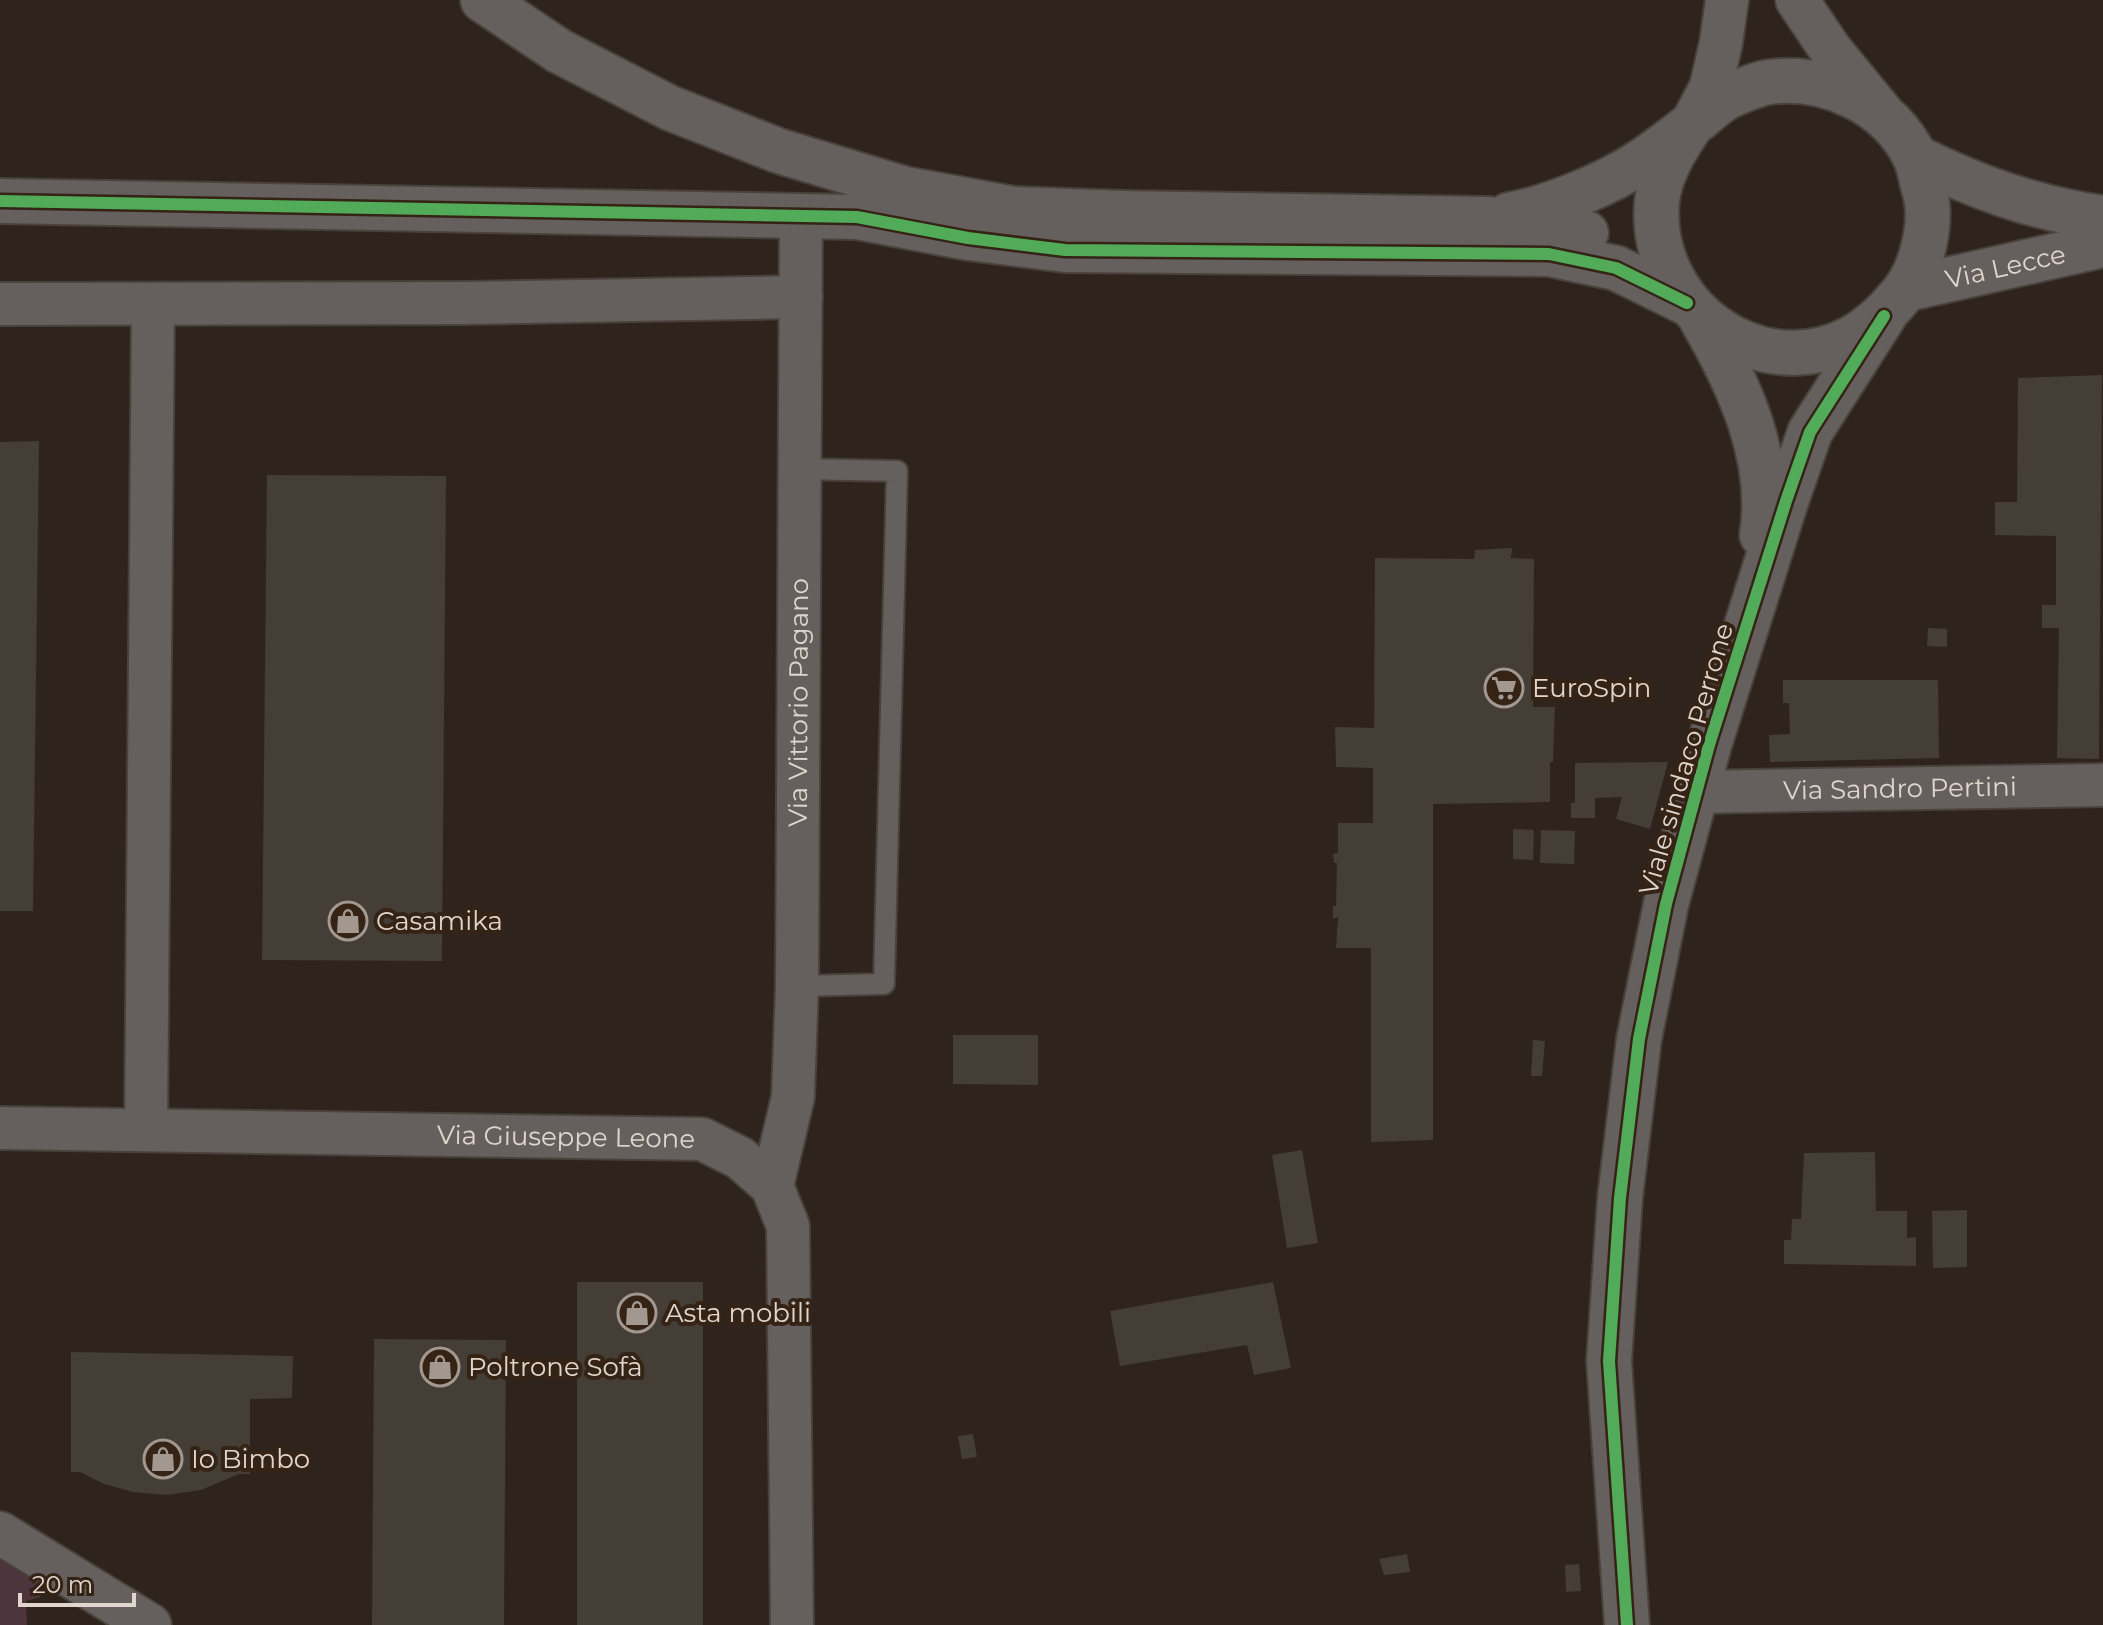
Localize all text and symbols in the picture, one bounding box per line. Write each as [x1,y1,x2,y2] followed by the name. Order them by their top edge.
[1942,238,2069,296] street label: Via Lecce
[782,578,815,827] street label: Via Vittorio Pagano
[1632,619,1740,899] street label: Viale sindaco Perrone
[1483,667,1525,709] supermarket icon: EuroSpin
[1532,672,1651,704] place label: EuroSpin
[1783,770,2017,806] street label: Via Sandro Pertini
[327,900,369,942] shop icon: Casamika
[376,905,503,937] place label: Casamika
[437,1119,695,1155] street label: Via Giuseppe Leone
[616,1292,658,1334] shop icon: Asta mobili
[665,1297,811,1329] place label: Asta mobili
[419,1346,461,1388] shop icon: Poltrone Sofà
[468,1351,643,1383] place label: Poltrone Sofà
[142,1438,184,1480] shop icon: Io Bimbo
[191,1443,310,1475] place label: Io Bimbo
[20,1557,134,1607] scale bar
[32,1570,93,1599] text: 20 m

